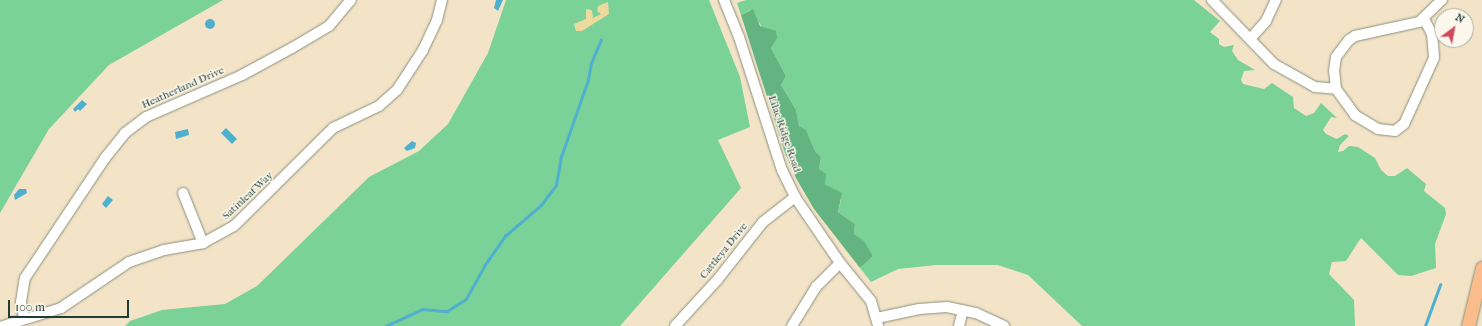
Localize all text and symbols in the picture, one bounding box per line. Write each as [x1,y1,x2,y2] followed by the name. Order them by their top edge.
[1434,8,1474,48] north arrow
[1453,11,1467,26] text: N
[140,64,226,112] street label: Heatherland Drive
[765,94,803,174] street label: Lilac Ridge Road
[220,169,276,223] street label: Satinleaf Way
[697,220,751,282] street label: Cattleya Drive
[10,292,131,318] scale bar
[15,300,45,314] text: 100 m

